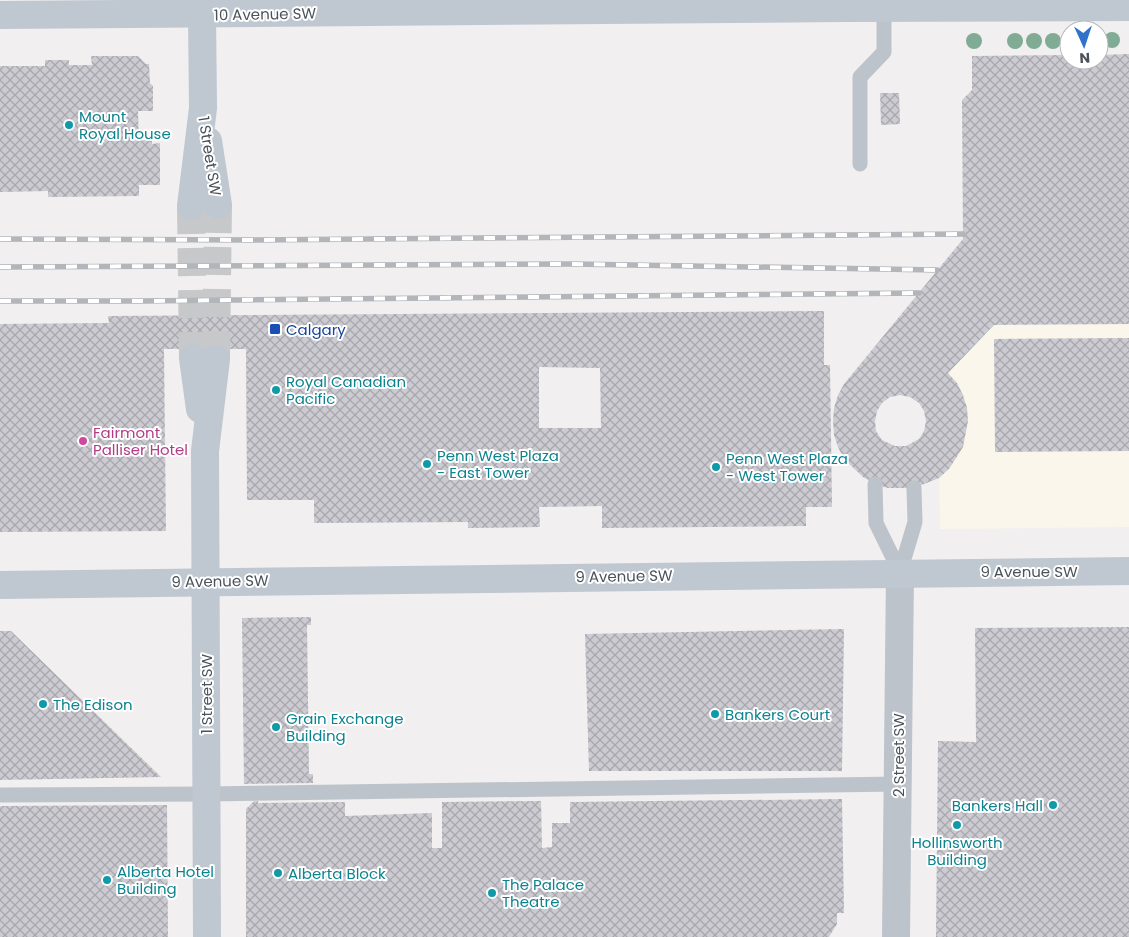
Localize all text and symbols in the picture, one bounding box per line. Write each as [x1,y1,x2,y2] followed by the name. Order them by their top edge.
[214,3,317,25] street label: 10 Avenue SW
[1059,20,1109,70] north arrow
[1079,48,1090,68] text: N
[79,106,171,144] place label: Mount Royal House
[193,115,227,198] street label: 1 Street SW
[63,119,75,131] marker: Mount Royal House
[286,319,346,340] place label: Calgary
[268,322,282,336] marker: Calgary
[286,371,406,409] place label: Royal Canadian Pacific
[270,384,282,396] marker: Royal Canadian Pacific
[93,422,188,460] place label: Fairmont Palliser Hotel
[77,435,89,447] marker: Fairmont Palliser Hotel
[437,445,559,483] place label: Penn West Plaza - East Tower
[726,448,848,486] place label: Penn West Plaza - West Tower
[421,458,433,470] marker: Penn West Plaza - East Tower
[710,461,722,473] marker: Penn West Plaza - West Tower
[980,561,1078,582] street label: 9 Avenue SW
[575,565,673,587] street label: 9 Avenue SW
[171,570,269,592] street label: 9 Avenue SW
[196,654,217,734] street label: 1 Street SW
[53,694,133,715] place label: The Edison
[37,698,49,710] marker: The Edison
[725,704,830,725] place label: Bankers Court
[286,708,403,746] place label: Grain Exchange Building
[709,708,721,720] marker: Bankers Court
[888,713,909,797] street label: 2 Street SW
[270,721,282,733] marker: Grain Exchange Building
[952,795,1043,816] place label: Bankers Hall
[1047,799,1059,811] marker: Bankers Hall
[951,819,963,831] marker: Hollinsworth Building
[911,832,1003,870] place label: Hollinsworth Building
[117,861,214,899] place label: Alberta Hotel Building
[288,863,386,884] place label: Alberta Block
[272,867,284,879] marker: Alberta Block
[101,874,113,886] marker: Alberta Hotel Building
[502,874,584,912] place label: The Palace Theatre
[486,887,498,899] marker: The Palace Theatre

